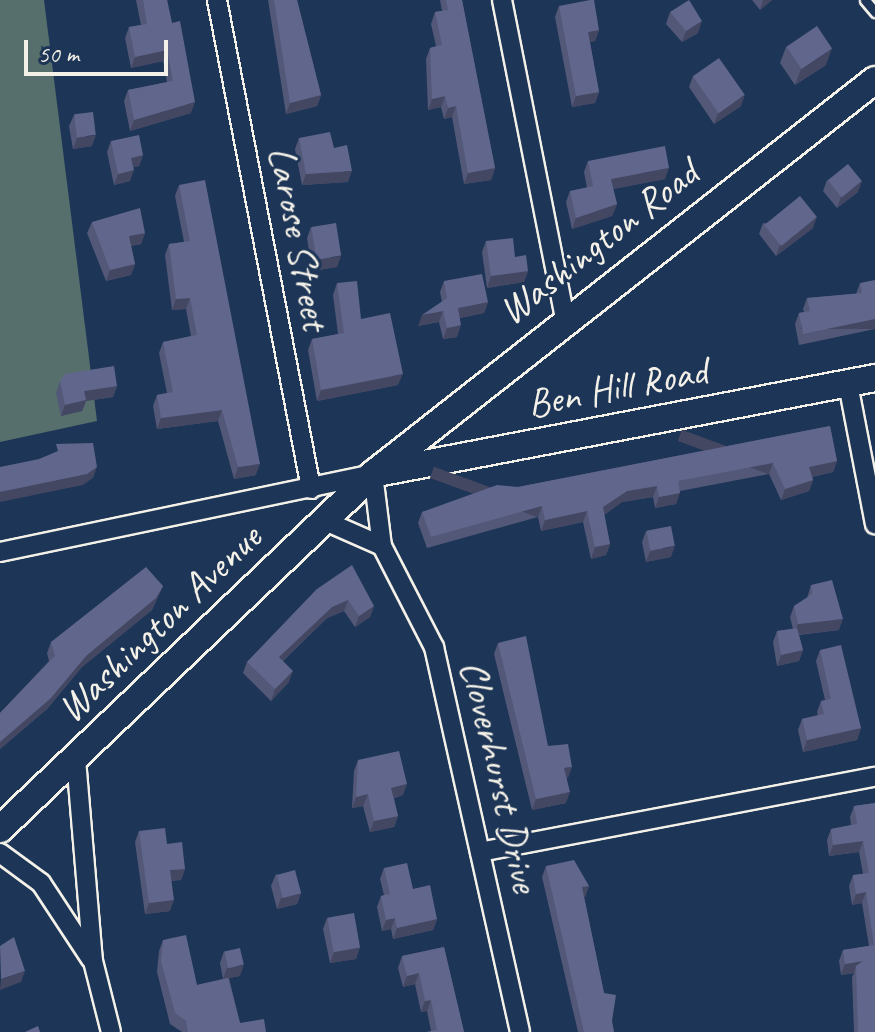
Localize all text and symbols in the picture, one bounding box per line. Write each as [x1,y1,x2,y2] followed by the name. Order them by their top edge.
[28,24,172,74] scale bar
[38,39,79,69] text: 50 m
[258,142,340,334] street label: Larose Street
[489,149,707,335] street label: Washington Road
[523,346,711,428] street label: Ben Hill Road
[47,514,271,732] street label: Washington Avenue
[450,655,550,897] street label: Cloverhurst Drive

